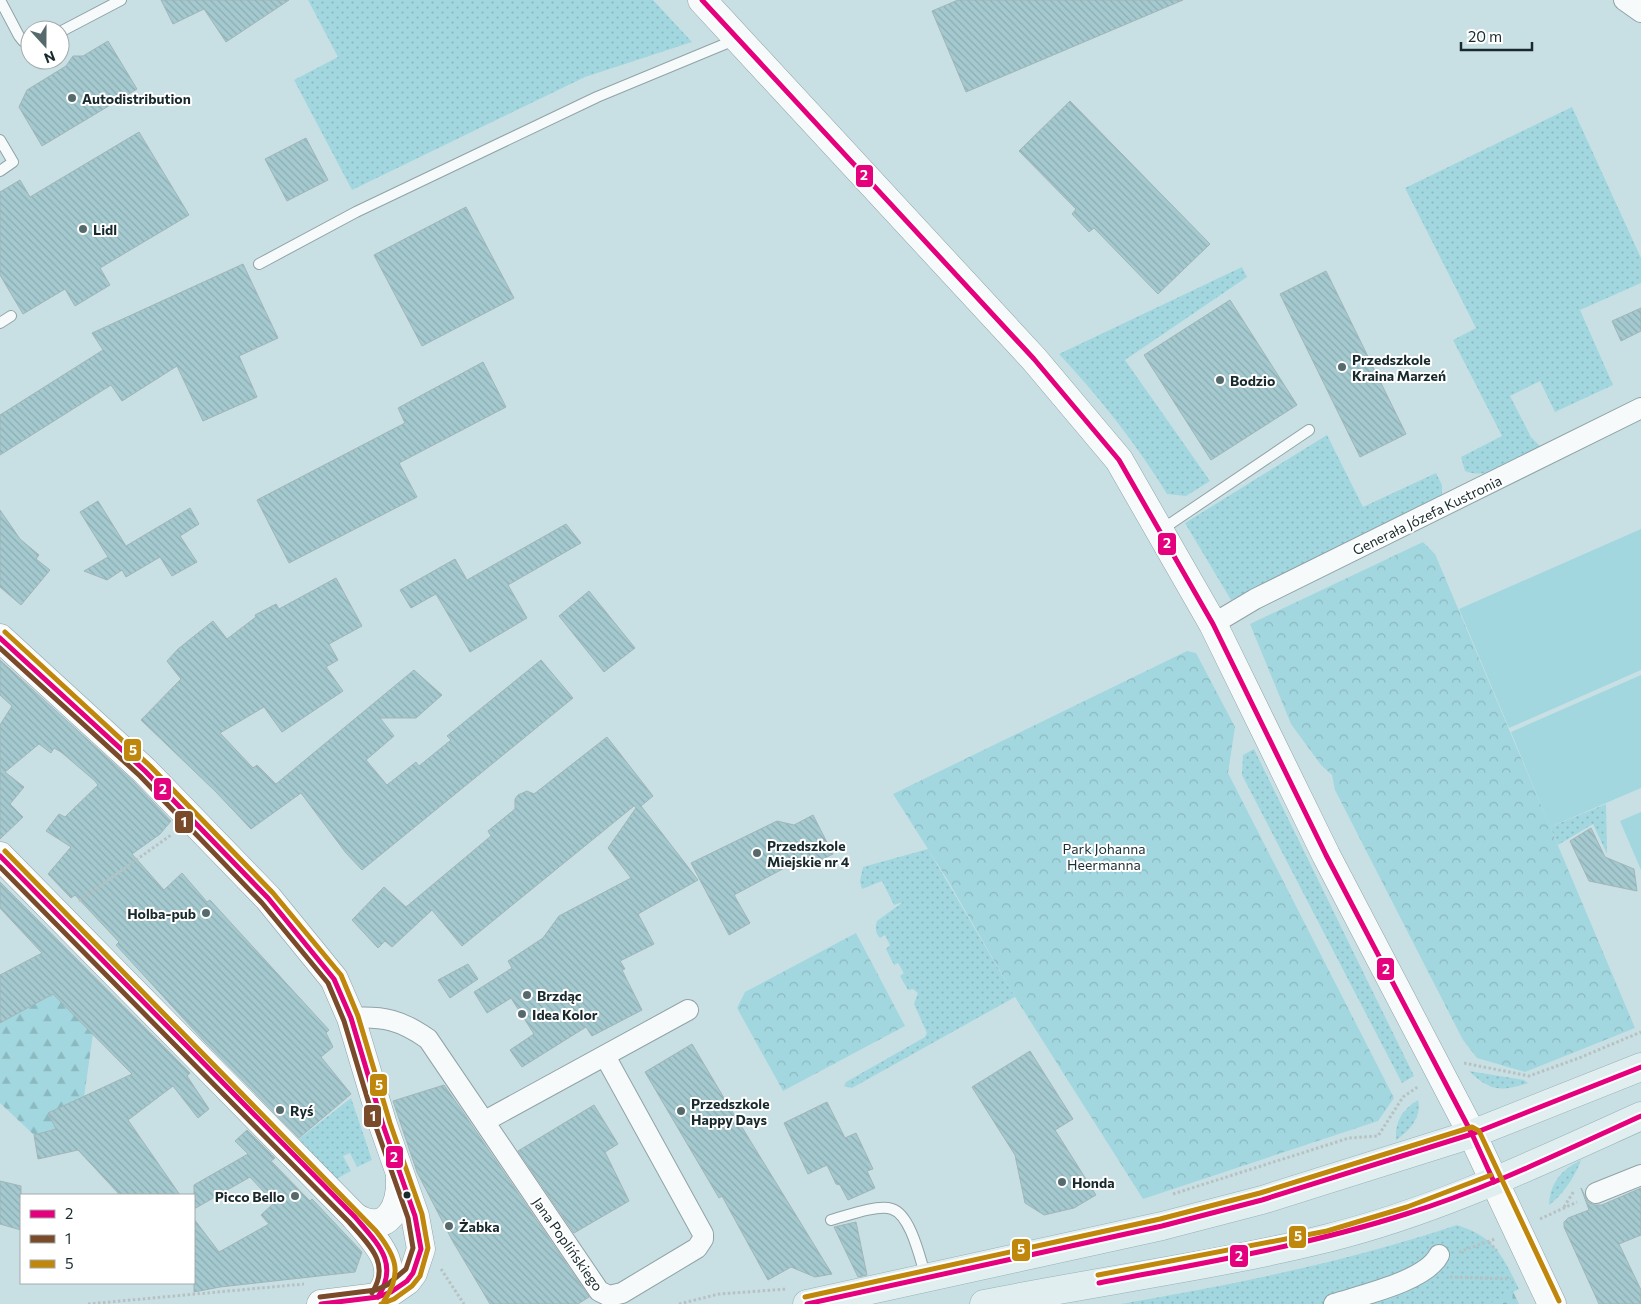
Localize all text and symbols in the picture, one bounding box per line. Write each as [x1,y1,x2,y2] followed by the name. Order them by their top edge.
[20,20,70,70] north arrow
[1461,20,1532,52] scale bar
[1468,27,1502,45] text: 20 m
[42,48,58,67] text: N
[82,90,191,107] place label: Autodistribution
[66,92,78,104] marker: Autodistribution
[855,164,874,188] line badge: 2
[860,166,868,183] text: 2
[93,221,117,238] place label: Lidl
[77,223,89,235] marker: Lidl
[1352,351,1446,384] place label: Przedszkole Kraina Marzeń
[1336,361,1348,373] marker: Przedszkole Kraina Marzeń
[1230,372,1275,389] place label: Bodzio
[1214,374,1226,386] marker: Bodzio
[1350,471,1504,559] street label: Generała Józefa Kustronia
[1157,532,1177,556] line badge: 2
[1163,534,1171,551] text: 2
[123,738,142,762] line badge: 5
[129,741,137,758] text: 5
[153,777,172,801] line badge: 2
[159,780,167,797] text: 2
[174,810,194,834] line badge: 1
[181,813,187,830] text: 1
[767,837,850,870] place label: Przedszkole Miejskie nr 4
[1062,840,1146,873] park label: Park Johanna Heermanna
[751,847,763,859] marker: Przedszkole Miejskie nr 4
[127,905,196,922] place label: Holba-pub
[200,907,212,919] marker: Holba-pub
[1376,957,1395,981] line badge: 2
[1382,960,1390,977] text: 2
[537,987,582,1004] place label: Brzdąc
[521,989,533,1001] marker: Brzdąc
[532,1006,598,1023] place label: Idea Kolor
[516,1008,528,1020] marker: Idea Kolor
[369,1073,388,1097] line badge: 5
[375,1076,383,1093] text: 5
[691,1095,770,1128] place label: Przedszkole Happy Days
[290,1102,314,1119] place label: Ryś
[274,1104,286,1116] marker: Ryś
[363,1104,382,1128] line badge: 1
[675,1105,687,1117] marker: Przedszkole Happy Days
[370,1107,376,1124] text: 1
[385,1145,404,1169] line badge: 2
[390,1148,398,1165] text: 2
[1072,1174,1115,1191] place label: Honda
[1056,1176,1068,1188] marker: Honda
[215,1188,285,1205] place label: Picco Bello
[289,1190,301,1202] marker: Picco Bello
[402,1190,412,1200] unlabelled marker
[20,1194,195,1284] legend
[529,1194,607,1294] street label: Jana Poplińskiego
[65,1204,73,1222] text: 2
[459,1218,500,1235] place label: Żabka
[443,1220,455,1232] marker: Żabka
[1288,1225,1307,1249] line badge: 5
[1294,1227,1302,1244] text: 5
[65,1229,71,1247] text: 1
[1011,1238,1031,1262] line badge: 5
[1017,1240,1025,1257] text: 5
[1229,1244,1249,1268] line badge: 2
[1235,1247,1243,1264] text: 2
[65,1254,74,1272] text: 5

